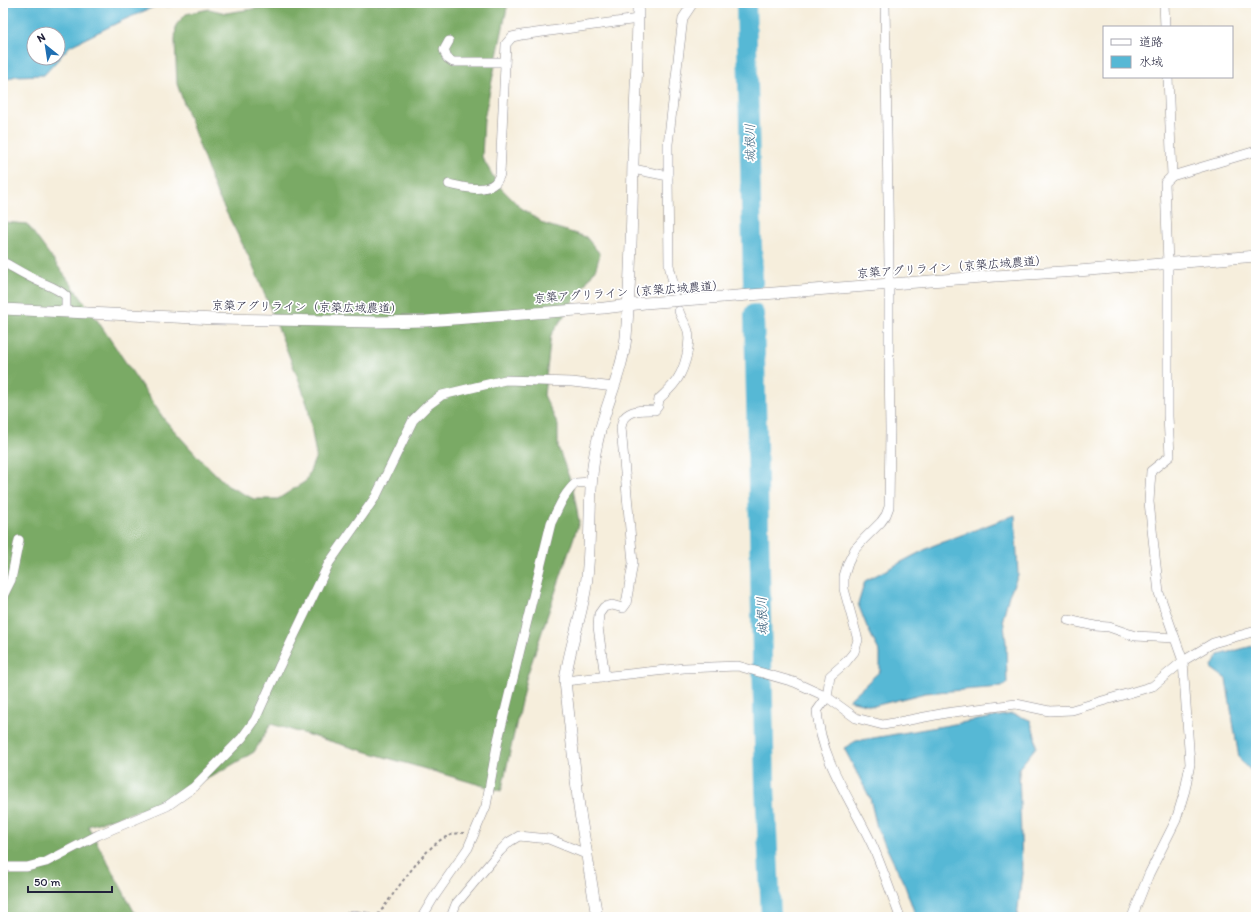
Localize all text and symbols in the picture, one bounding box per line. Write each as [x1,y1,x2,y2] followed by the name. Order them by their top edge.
[26,26,66,66] north arrow
[1103,26,1233,78] legend
[35,30,48,45] text: N
[1139,35,1163,49] text: 道路
[1139,55,1163,69] text: 水域
[742,123,758,163] water label: 城根川
[856,253,1048,281] street label: 京築アグリライン（京築広域農道）
[533,278,725,306] street label: 京築アグリライン（京築広域農道）
[211,298,403,316] street label: 京築アグリライン（京築広域農道）
[754,596,770,636] water label: 城根川
[28,868,112,894] scale bar
[34,875,60,889] text: 50 m

